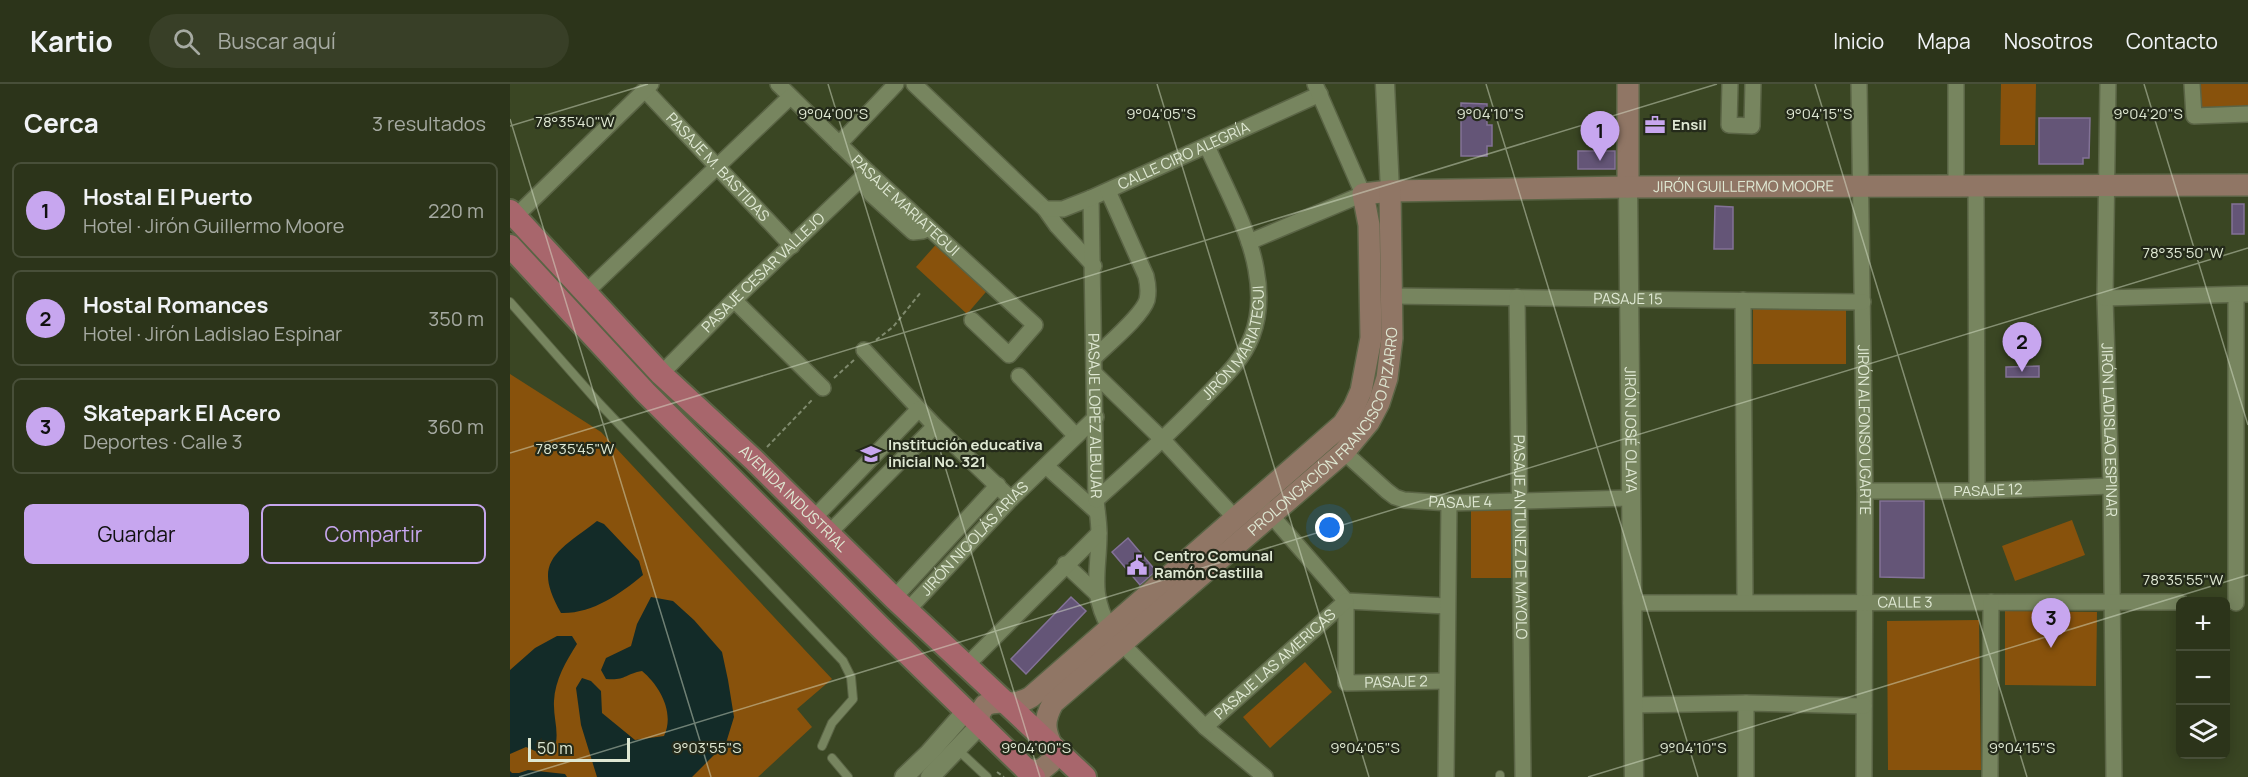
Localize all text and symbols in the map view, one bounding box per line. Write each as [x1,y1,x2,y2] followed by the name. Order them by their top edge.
[149,14,569,68] search box
[30,22,113,60] text: Kartio
[170,25,203,58] icon: search
[218,26,336,56] text: Buscar aquí
[1833,27,1884,55] text: Inicio
[1917,27,1971,55] text: Mapa
[2004,27,2093,55] text: Nosotros
[2126,27,2218,55] text: Contacto
[798,103,868,124] text: 9°04'00"S
[1126,103,1196,124] text: 9°04'05"S
[1457,103,1523,124] text: 9°04'10"S
[1786,103,1852,124] text: 9°04'15"S
[2113,103,2183,124] text: 9°04'20"S
[24,105,99,141] text: Cerca
[662,108,775,226] street label: PASAJE M. BASTIDAS
[372,110,486,137] text: 3 resultados
[535,111,615,132] text: 78°35'40"W
[1580,112,1620,161] pin: 1
[1643,113,1667,137] office icon: Ensil
[1672,114,1707,135] place label: Ensil
[1114,116,1253,194] street label: CALLE CIRO ALEGRÍA
[847,150,964,261] street label: PASAJE MARIATEGUI
[1653,175,1834,197] street label: JIRÓN GUILLERMO MOORE
[83,182,253,212] text: Hostal El Puerto
[41,197,50,224] text: 1
[428,197,484,224] text: 220 m
[697,208,829,337] street label: PASAJE CESAR VALLEJO
[83,212,344,239] text: Hotel · Jirón Guillermo Moore
[2143,242,2223,263] text: 78°35'50"W
[1197,285,1269,404] street label: JIRÓN MARIATEGUI
[1593,288,1663,309] street label: PASAJE 15
[83,290,269,320] text: Hostal Romances
[40,305,51,332] text: 2
[428,305,484,332] text: 350 m
[83,320,342,347] text: Hotel · Jirón Ladislao Espinar
[2002,322,2042,372] pin: 2
[1243,327,1402,540] street label: PROLONGACIÓN FRANCISCO PIZARRO
[1083,333,1107,499] street label: PASAJE LOPEZ ALBUJAR
[2096,343,2122,517] street label: JIRÓN LADISLAO ESPINAR
[1853,345,1876,515] street label: JIRÓN ALFONSO UGARTE
[1620,367,1642,494] street label: JIRÓN JOSÉ OLAYA
[83,398,281,428] text: Skatepark El Acero
[40,413,51,440] text: 3
[427,413,484,440] text: 360 m
[83,428,243,455] text: Deportes · Calle 3
[888,434,1043,472] place label: Institución educativa inicial No. 321
[1509,434,1532,640] street label: PASAJE ANTUNEZ DE MAYOLO
[536,438,614,459] text: 78°35'45"W
[735,440,853,557] street label: AVENIDA INDUSTRIAL
[859,442,883,466] school or university icon: Institución educativa inicial No. 321
[915,477,1033,600] street label: JIRÓN NICOLÁS ARIAS
[1953,478,2023,501] street label: PASAJE 12
[1428,491,1493,513] street label: PASAJE 4
[24,504,249,564] button: Guardar
[261,504,486,564] button: Compartir
[1315,513,1344,542] your location
[1154,545,1273,583] place label: Centro Comunal Ramón Castilla
[1125,553,1149,577] public building icon: Centro Comunal Ramón Castilla
[2143,569,2223,590] text: 78°35'55"W
[1877,591,1933,613] street label: CALLE 3
[2176,597,2230,759] map controls
[2176,597,2230,651] button: +
[2032,598,2070,648] pin: 3
[1209,604,1340,724] street label: PASAJE LAS AMERICAS
[2176,651,2230,705] button: −
[1364,670,1428,693] street label: PASAJE 2
[2176,705,2230,759] button: layers
[528,735,630,762] scale bar
[537,737,573,759] text: 50 m
[672,737,742,758] text: 9°03'55"S
[1001,737,1071,758] text: 9°04'00"S
[1330,737,1400,758] text: 9°04'05"S
[1660,737,1726,758] text: 9°04'10"S
[1989,737,2055,758] text: 9°04'15"S

